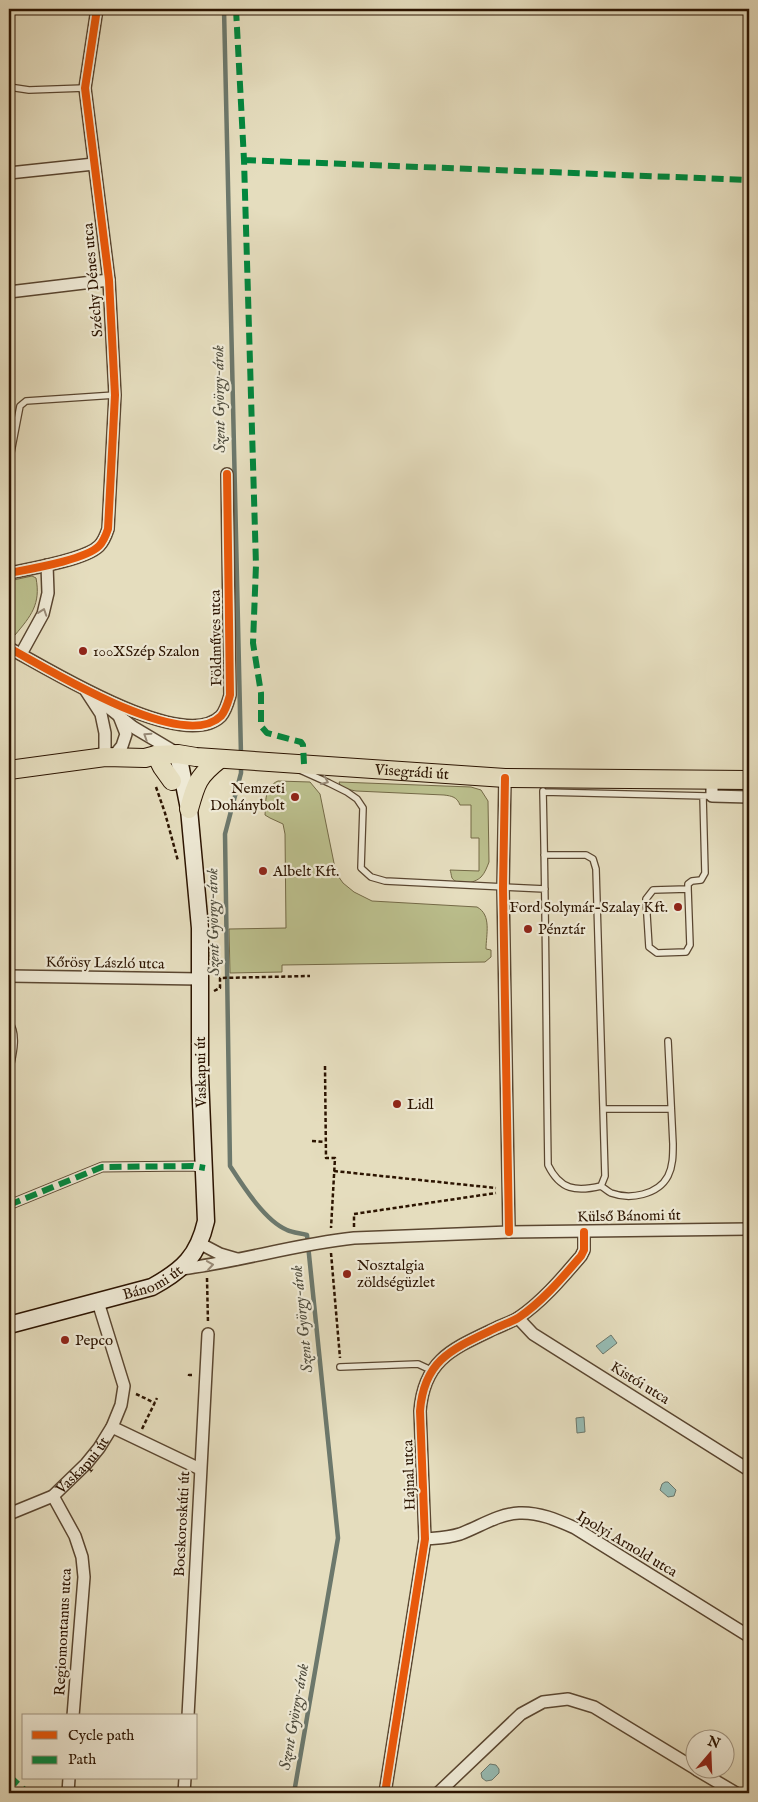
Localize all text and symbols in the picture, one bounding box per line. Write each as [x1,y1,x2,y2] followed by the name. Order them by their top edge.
[78,222,107,338] street label: Széchy Dénes utca
[209,344,231,453] water label: Szent György-árok
[206,589,226,686] street label: Földműves utca
[37,608,47,617] one-way arrow
[93,642,199,661] place label: 100XSzép Szalon
[77,645,89,657] marker: 100XSzép Szalon
[143,733,153,742] one-way arrow
[373,760,450,784] street label: Visegrádi út
[320,775,329,786] one-way arrow
[210,779,285,815] place label: Nemzeti Dohánybolt
[289,791,301,803] marker: Nemzeti Dohánybolt
[272,862,339,881] place label: Albelt Kft.
[257,865,269,877] marker: Albelt Kft.
[203,867,225,976] water label: Szent György-árok
[509,898,668,917] place label: Ford Solymár-Szalay Kft.
[672,901,684,913] marker: Ford Solymár-Szalay Kft.
[538,920,586,939] place label: Pénztár
[522,923,534,935] marker: Pénztár
[45,952,165,974] street label: Kőrösy László utca
[191,1036,211,1109] street label: Vaskapui út
[407,1095,435,1114] place label: Lidl
[391,1098,403,1110] marker: Lidl
[577,1206,681,1226] street label: Külső Bánomi út
[357,1256,435,1292] place label: Nosztalgia zöldségüzlet
[120,1261,187,1304] street label: Bánomi út
[205,1261,214,1271] one-way arrow
[287,1264,319,1374] water label: Szent György-árok
[341,1268,353,1280] marker: Nosztalgia zöldségüzlet
[75,1331,113,1350] place label: Pepco
[59,1334,71,1346] marker: Pepco
[607,1357,674,1409] street label: Kistói utca
[51,1433,113,1499] street label: Vaskapui út
[398,1439,420,1511] street label: Hajnal utca
[170,1471,194,1577] street label: Bocskoroskúti út
[573,1507,681,1582] street label: Ipolyi Arnold utca
[50,1567,76,1696] street label: Regiomontanus utca
[276,1662,314,1772] water label: Szent György-árok
[22,1714,198,1780] legend
[68,1726,134,1745] text: Cycle path
[686,1730,736,1780] north arrow
[704,1732,723,1753] text: N
[68,1750,96,1769] text: Path

